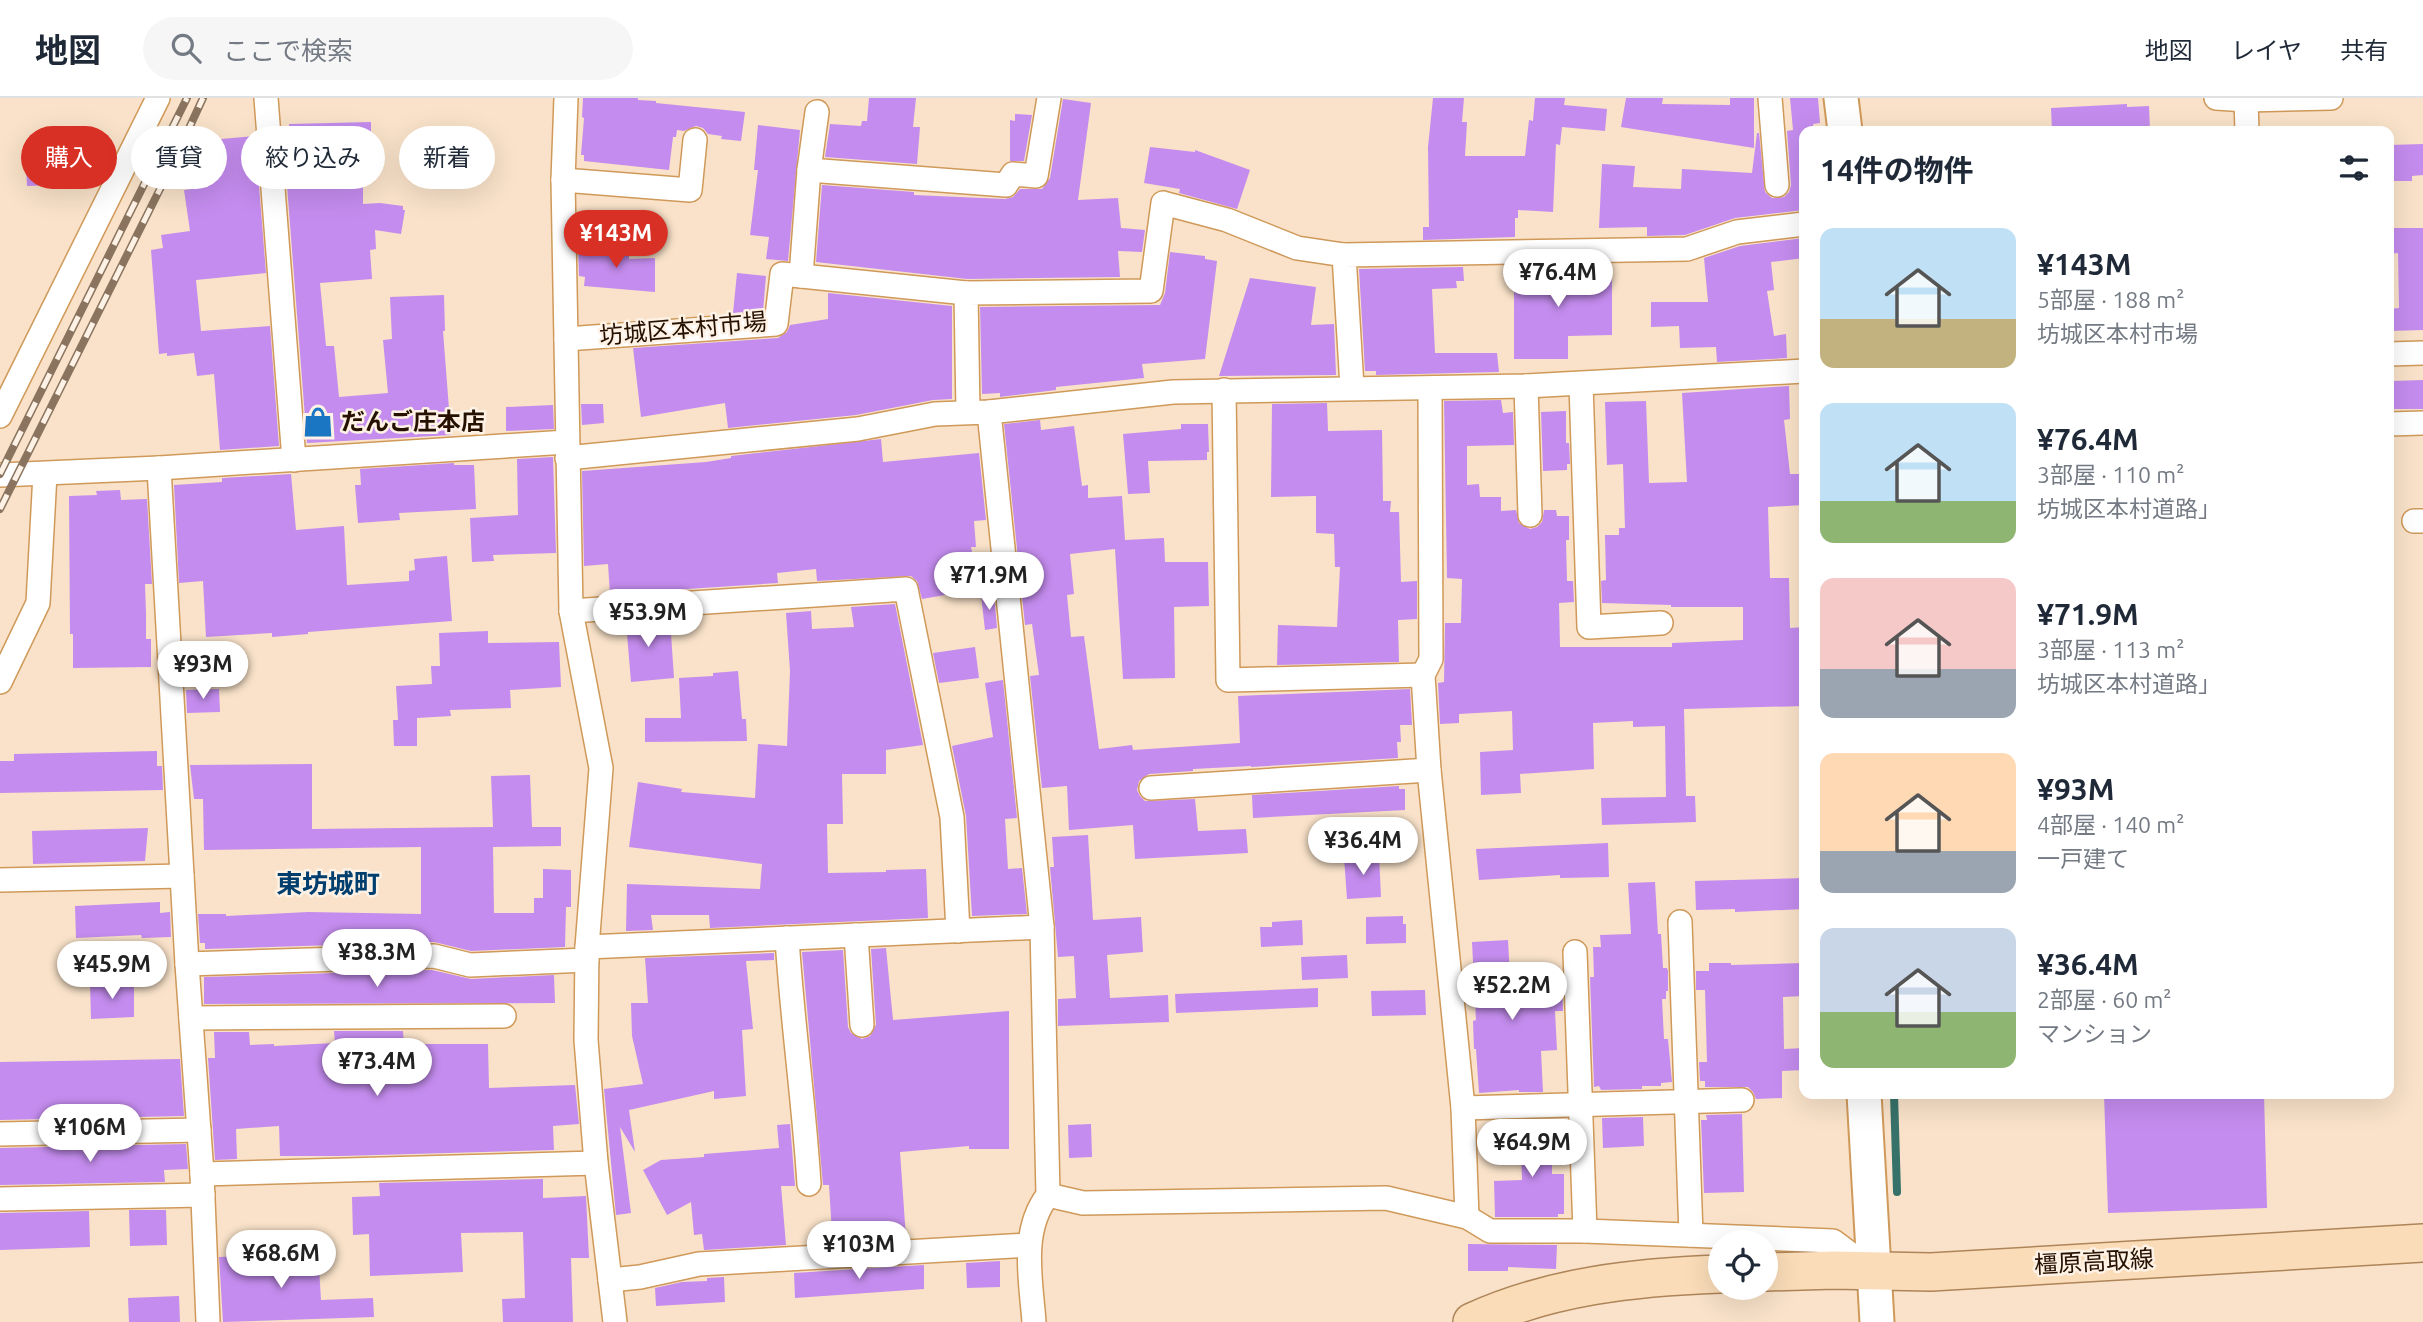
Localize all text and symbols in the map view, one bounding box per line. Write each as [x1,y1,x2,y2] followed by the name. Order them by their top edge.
[143,17,633,80] search box
[167,29,205,67] icon: search
[35,31,101,68] text: 地図
[223,36,353,65] text: ここで検索
[2145,37,2193,64] text: 地図
[2231,37,2302,64] text: レイヤ
[2340,37,2388,64] text: 共有
[21,126,117,189] chip: 購入
[131,126,227,189] chip: 賃貸
[241,126,385,189] chip: 絞り込み
[399,126,495,189] chip: 新着
[2335,149,2373,187] icon: filters
[1820,153,1974,187] text: 14件の物件
[567,211,665,270] pin: ¥143M
[580,220,652,245] text: ¥143M
[2037,247,2131,281] text: ¥143M
[1501,250,1615,309] pin: ¥76.4M
[1876,256,1960,340] icon: home
[1519,259,1597,284] text: ¥76.4M
[2037,287,2184,312] text: 5部屋 · 188 m²
[598,308,768,349] street label: 坊城区本村市場
[2037,321,2198,346] text: 坊城区本村市場
[301,405,335,439] shop icon: だんご庄本店
[341,408,485,435] place label: だんご庄本店
[2037,422,2139,456] text: ¥76.4M
[1876,431,1960,515] icon: home
[2037,462,2184,487] text: 3部屋 · 110 m²
[2037,496,2221,521] text: 坊城区本村道路」
[932,552,1046,612] pin: ¥71.9M
[950,562,1028,587] text: ¥71.9M
[591,589,705,649] pin: ¥53.9M
[2037,597,2139,631] text: ¥71.9M
[609,599,687,624] text: ¥53.9M
[1876,606,1960,690] icon: home
[2037,637,2184,662] text: 3部屋 · 113 m²
[162,642,244,701] pin: ¥93M
[173,651,233,676] text: ¥93M
[2037,671,2221,696] text: 坊城区本村道路」
[2037,772,2114,806] text: ¥93M
[1876,781,1960,865] icon: home
[2037,812,2184,837] text: 4部屋 · 140 m²
[1306,818,1420,877] pin: ¥36.4M
[1324,827,1402,852] text: ¥36.4M
[2037,846,2129,871] text: 一戸建て
[276,869,380,898] district label: 東坊城町
[320,930,434,989] pin: ¥38.3M
[338,939,416,964] text: ¥38.3M
[55,942,169,1001] pin: ¥45.9M
[2037,947,2139,981] text: ¥36.4M
[73,951,151,976] text: ¥45.9M
[1876,956,1960,1040] icon: home
[1455,962,1569,1022] pin: ¥52.2M
[1473,972,1551,997] text: ¥52.2M
[2037,987,2171,1012] text: 2部屋 · 60 m²
[2037,1021,2152,1046] text: マンション
[320,1038,434,1098] pin: ¥73.4M
[338,1048,416,1073] text: ¥73.4M
[41,1104,139,1164] pin: ¥106M
[54,1114,126,1139] text: ¥106M
[1475,1119,1589,1179] pin: ¥64.9M
[1493,1129,1571,1154] text: ¥64.9M
[810,1222,908,1281] pin: ¥103M
[224,1230,338,1290] pin: ¥68.6M
[1708,1230,1778,1300] map controls
[1708,1230,1778,1300] button: locate
[823,1231,895,1256] text: ¥103M
[242,1240,320,1265] text: ¥68.6M
[2033,1245,2155,1278] street label: 橿原高取線

